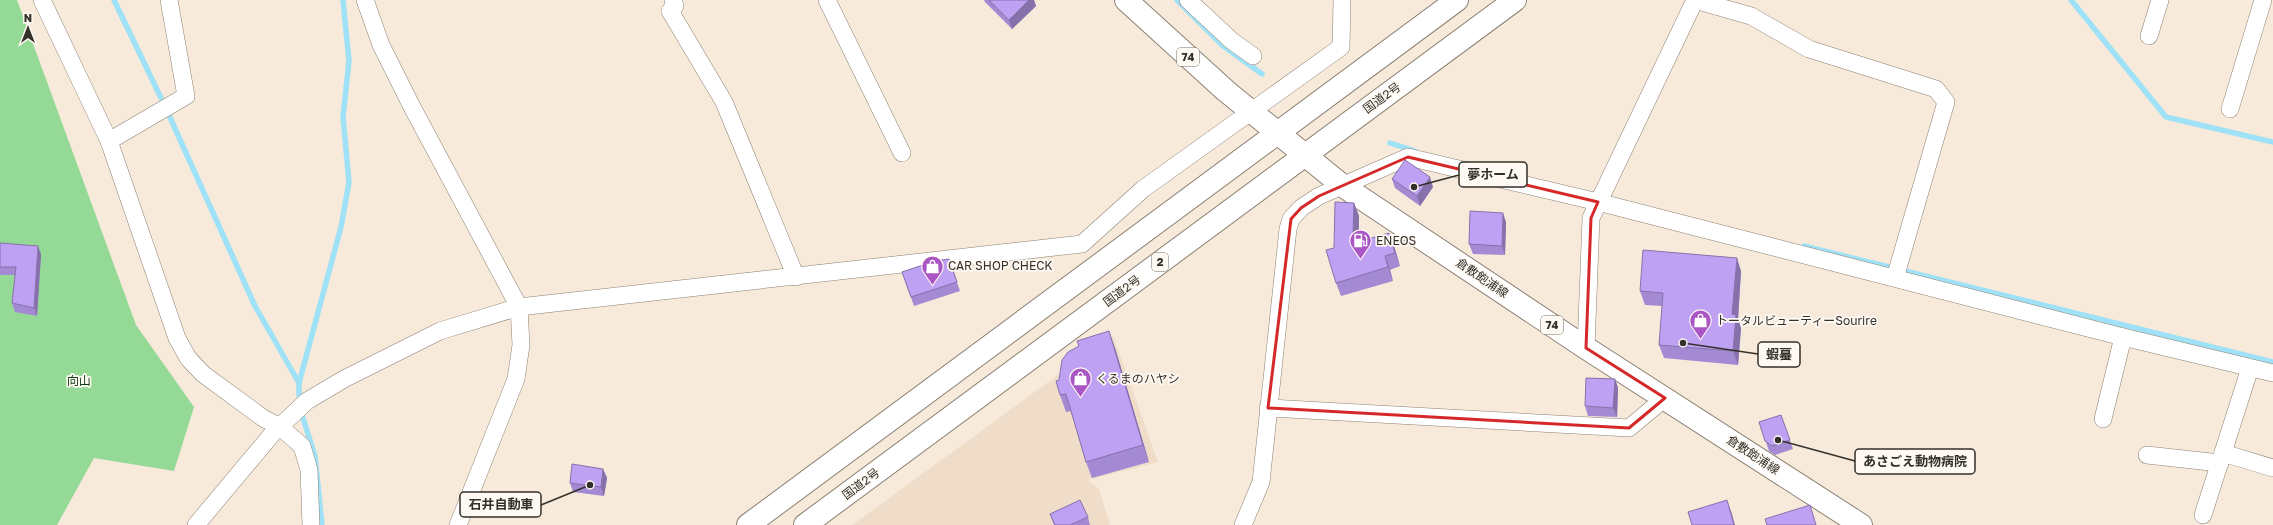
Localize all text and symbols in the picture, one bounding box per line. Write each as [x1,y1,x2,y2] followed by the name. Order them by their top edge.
[8,8,48,48] north arrow
[24,11,32,24] text: N
[1177,48,1199,66] road number: 74
[1360,79,1403,116] street label: 国道2号
[1459,162,1527,187] callout: 夢ホーム
[1467,166,1519,182] text: 夢ホーム
[1347,228,1373,261] fuel station icon: ENEOS
[1376,233,1417,248] place label: ENEOS
[920,253,946,286] shop icon: CAR SHOP CHECK
[1152,253,1168,271] road number: 2
[1453,255,1511,301] street label: 倉敷飽浦線
[948,258,1053,273] place label: CAR SHOP CHECK
[1100,272,1143,310] street label: 国道2号
[1687,308,1713,341] shop icon: トータルビューティーSourire
[1716,313,1877,328] place label: トータルビューティーSourire
[1541,316,1563,334] road number: 74
[1758,342,1800,367] callout: 蝦蟇
[1766,346,1792,362] text: 蝦蟇
[1067,366,1093,399] shop icon: くるまのハヤシ
[1096,371,1180,386] place label: くるまのハヤシ
[67,373,91,388] park label: 向山
[1724,432,1783,477] street label: 倉敷飽浦線
[1855,449,1975,474] callout: あさごえ動物病院
[1863,453,1967,469] text: あさごえ動物病院
[839,465,882,503] street label: 国道2号
[460,492,541,517] callout: 石井自動車
[468,496,534,512] text: 石井自動車

